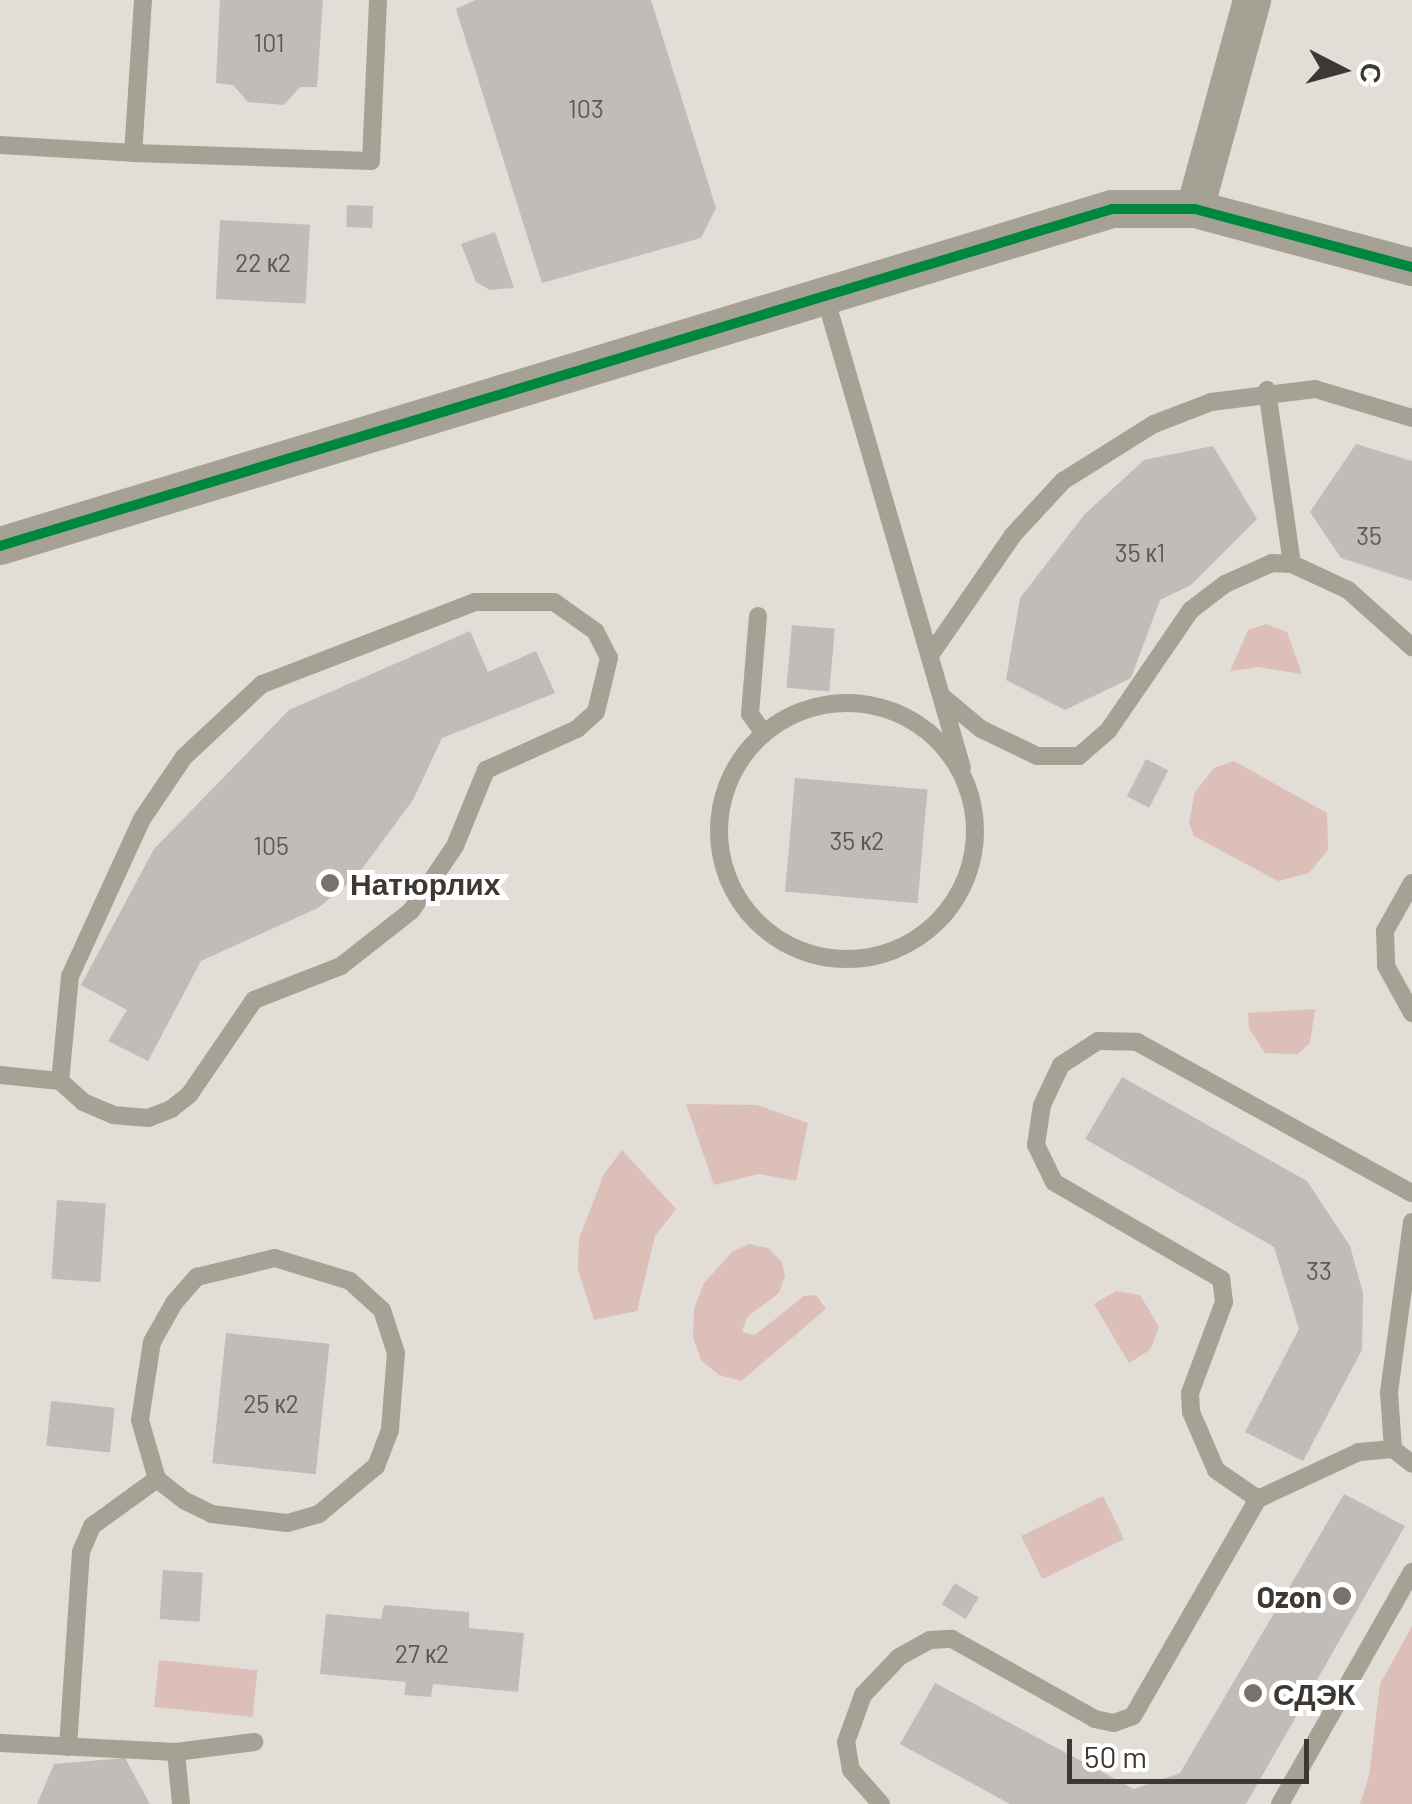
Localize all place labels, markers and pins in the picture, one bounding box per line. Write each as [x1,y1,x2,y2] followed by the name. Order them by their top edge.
[350,865,500,901] place label: Натюрлих
[319,872,341,894] marker: Натюрлих
[1256,1578,1322,1614] place label: Ozon
[1331,1585,1353,1607] marker: Ozon
[1273,1675,1355,1711] place label: СДЭК
[1242,1682,1264,1704] marker: СДЭК

